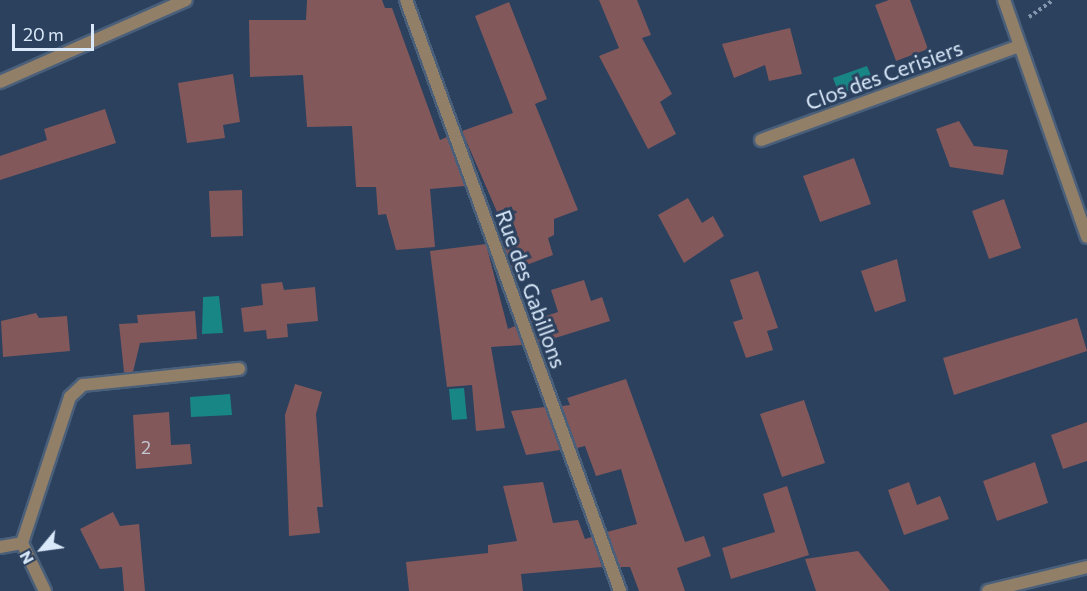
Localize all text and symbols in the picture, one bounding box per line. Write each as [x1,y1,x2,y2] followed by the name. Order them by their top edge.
[15,12,98,50] scale bar
[23,23,64,45] text: 20 m
[802,35,966,115] street label: Clos des Cerisiers
[491,206,571,372] street label: Rue des Gabillons
[141,436,151,458] house number: 2
[12,519,72,579] north arrow
[15,548,37,568] text: N

